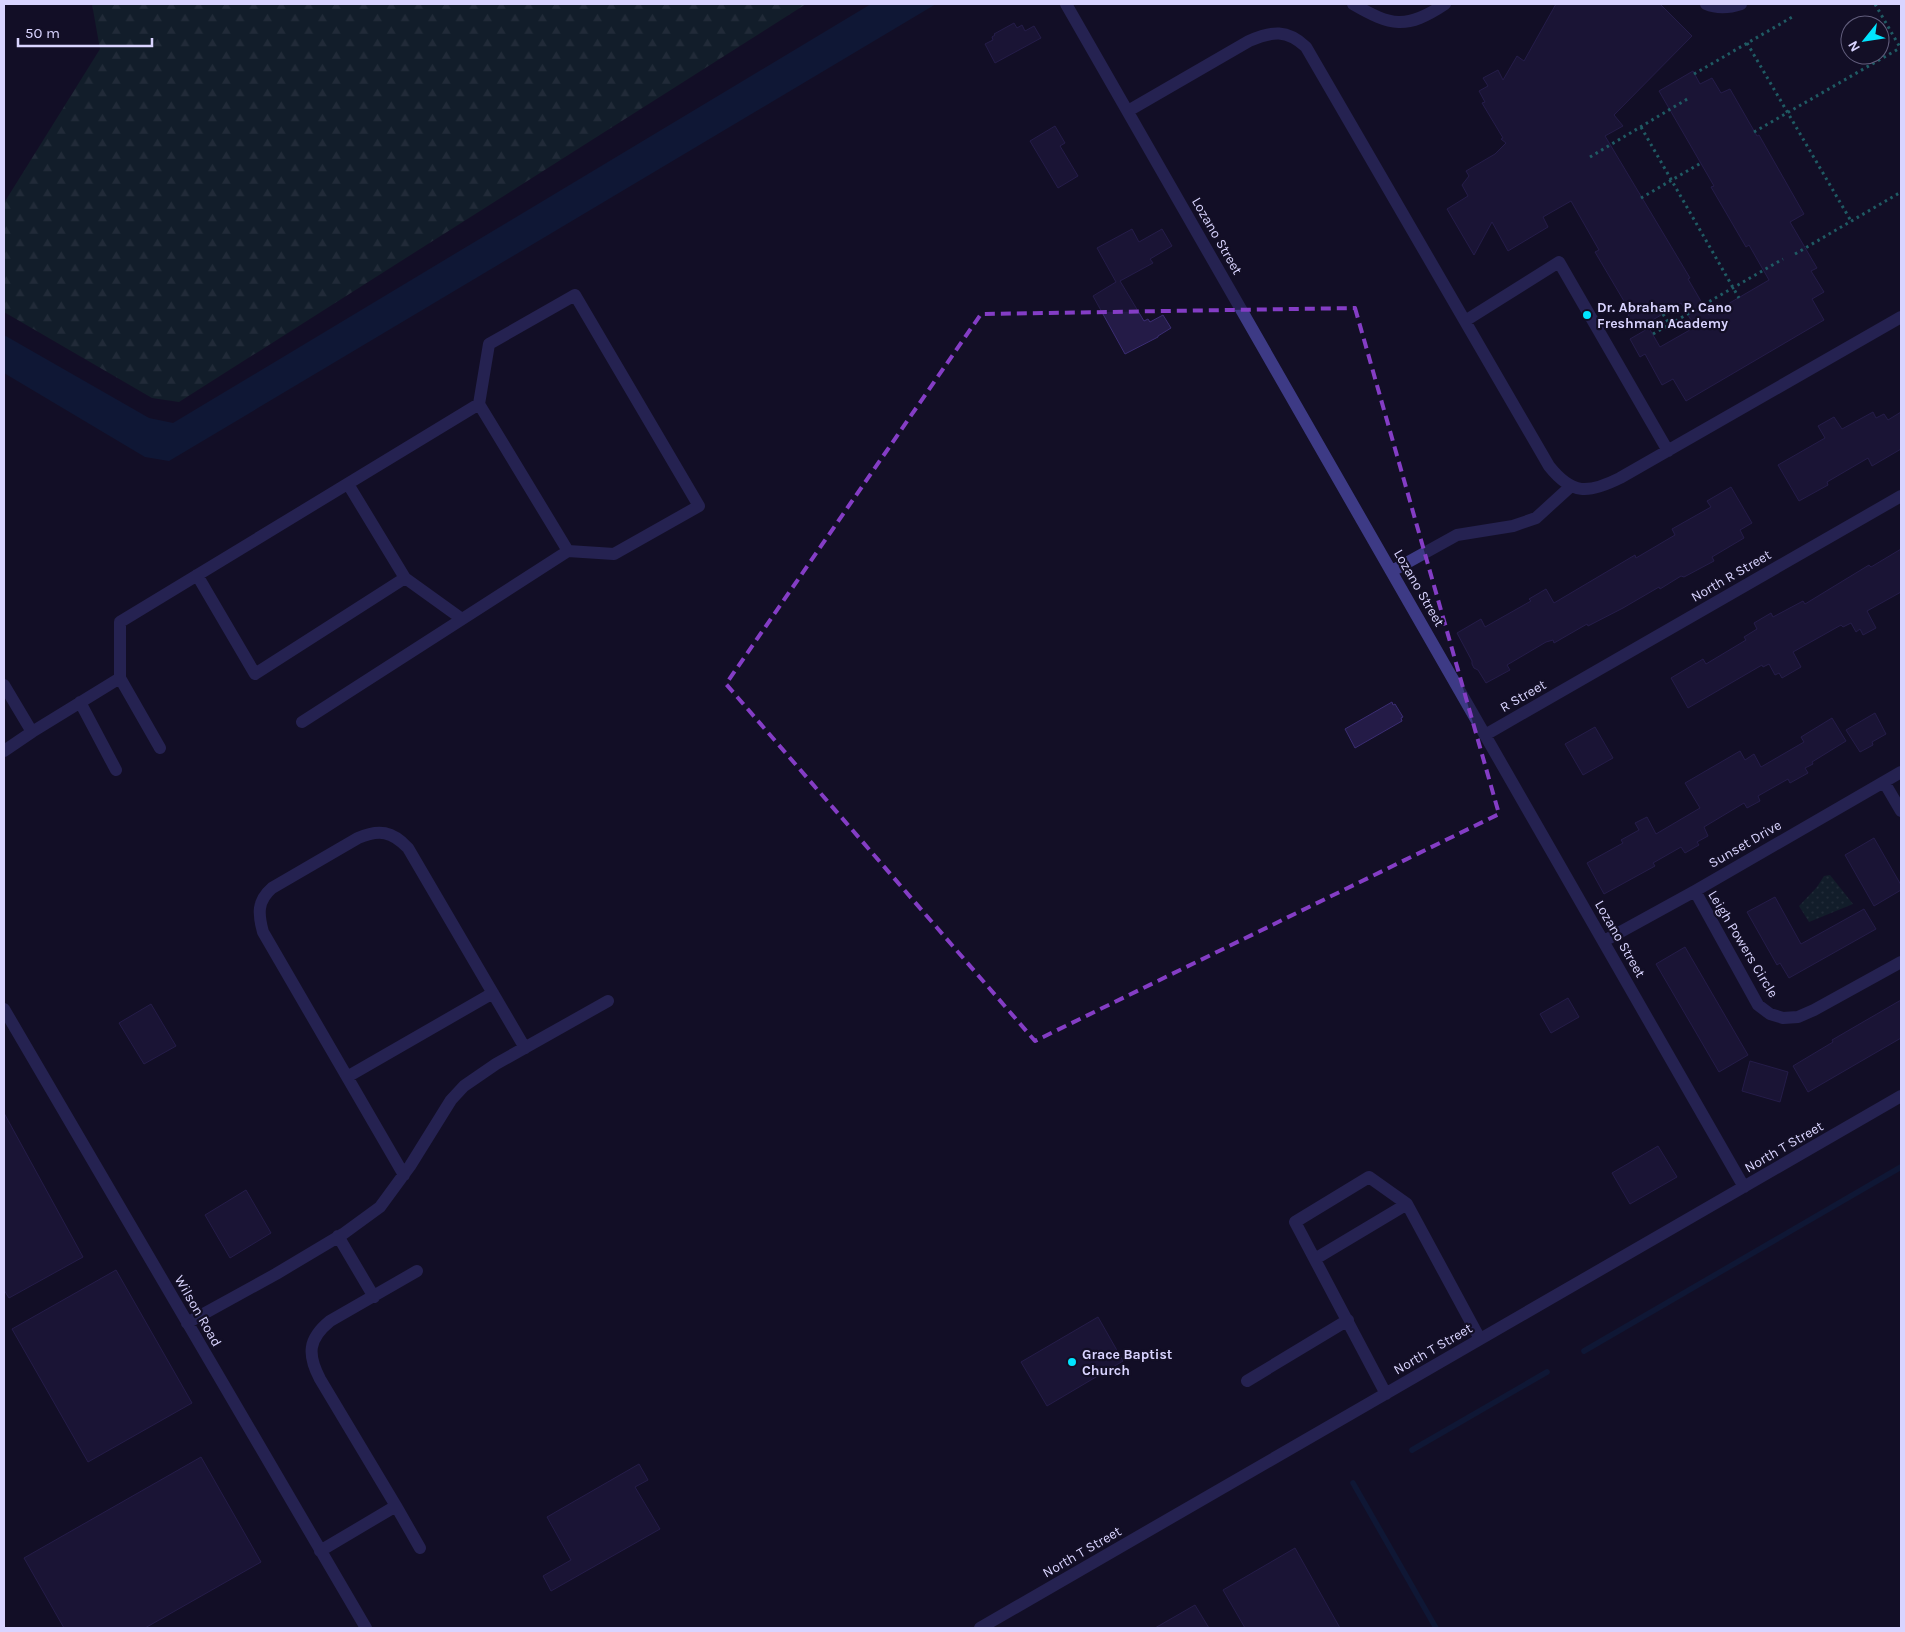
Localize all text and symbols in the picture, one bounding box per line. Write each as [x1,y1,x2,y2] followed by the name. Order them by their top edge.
[18,15,151,47] scale bar
[1840,15,1890,65] north arrow
[25,24,60,42] text: 50 m
[1844,38,1864,55] text: N
[1188,194,1246,278] street label: Lozano Street
[1597,299,1732,332] place label: Dr. Abraham P. Cano Freshman Academy
[1581,309,1593,321] marker: Dr. Abraham P. Cano Freshman Academy
[1390,546,1448,630] street label: Lozano Street
[1688,546,1774,606] street label: North R Street
[1497,676,1549,716] street label: R Street
[1706,816,1784,872] street label: Sunset Drive
[1704,887,1782,1001] street label: Leigh Powers Circle
[1591,897,1649,981] street label: Lozano Street
[1742,1118,1826,1176] street label: North T Street
[171,1272,225,1350] street label: Wilson Road
[1391,1320,1475,1378] street label: North T Street
[1082,1346,1173,1379] place label: Grace Baptist Church
[1066,1356,1078,1368] marker: Grace Baptist Church
[1040,1523,1124,1581] street label: North T Street

